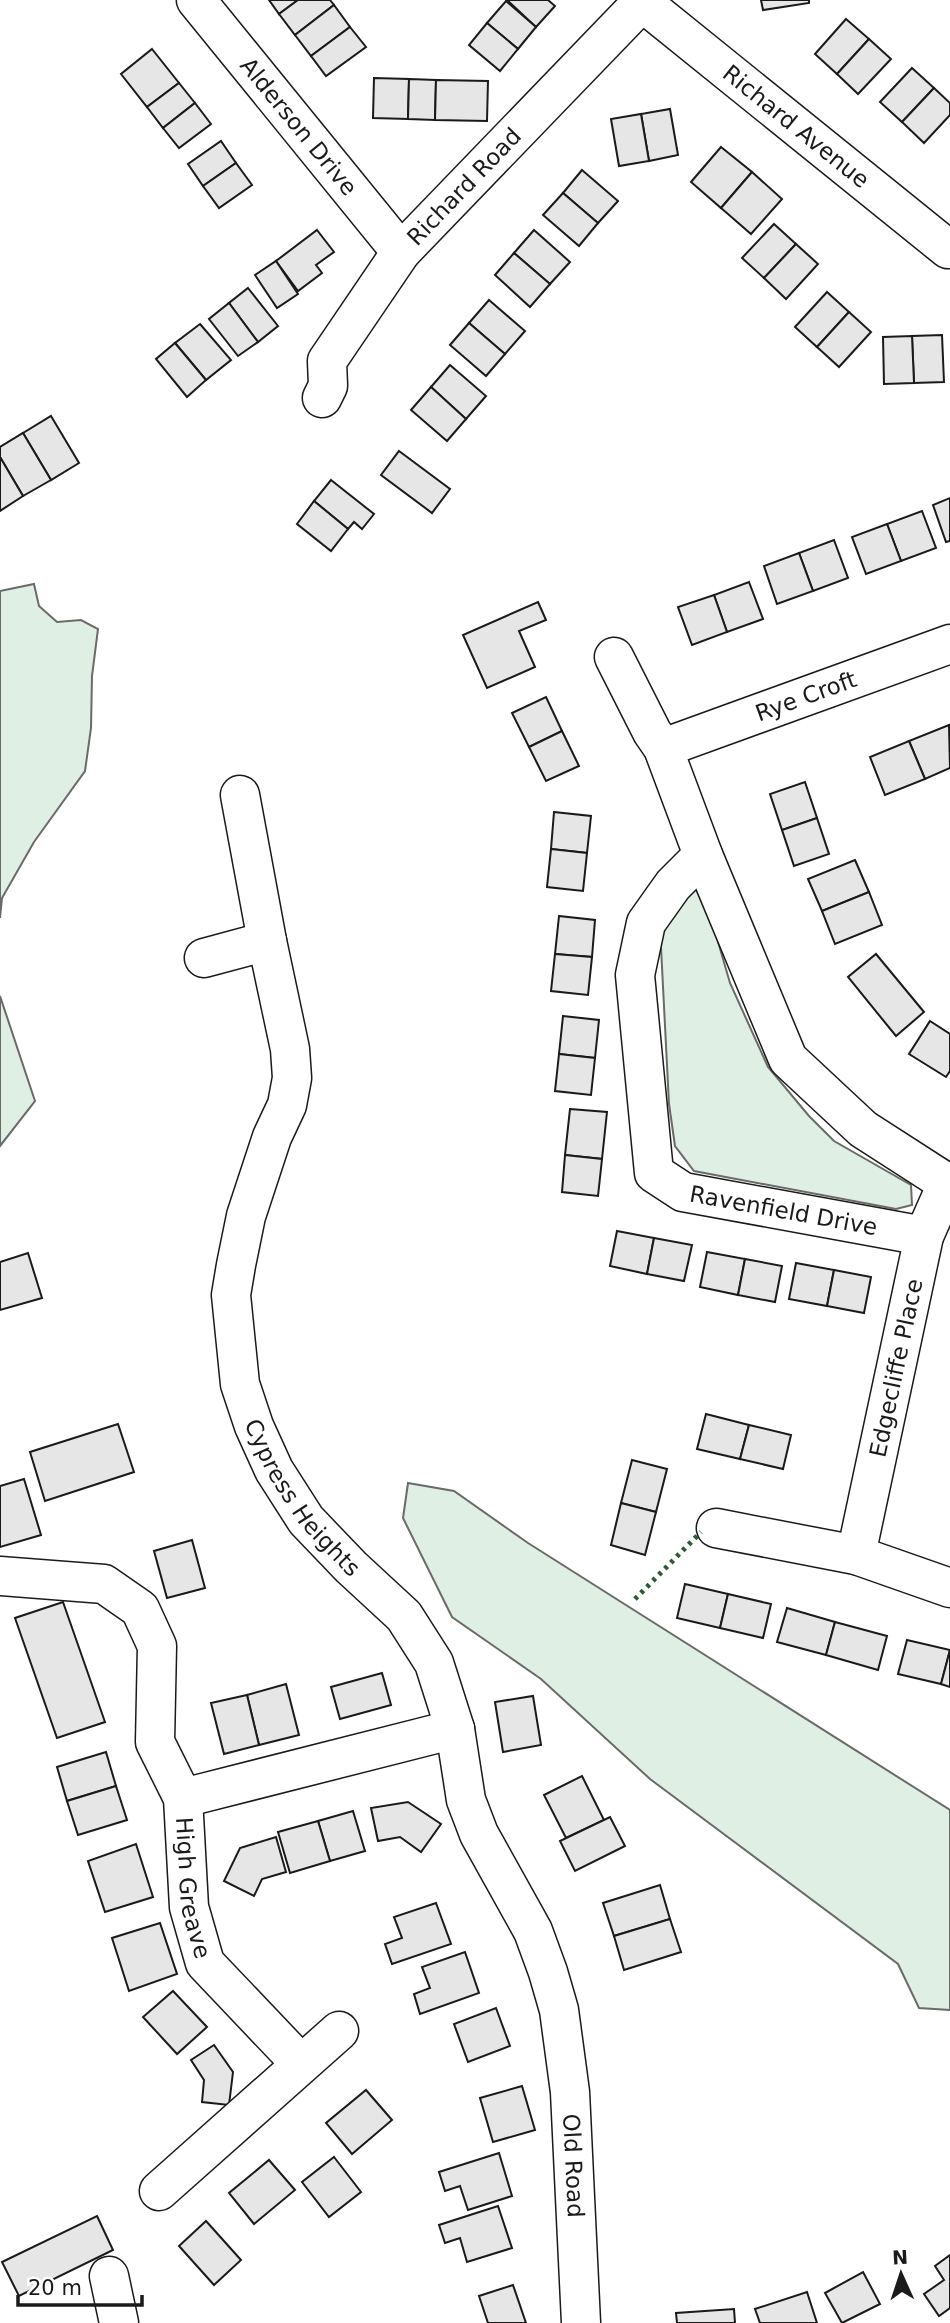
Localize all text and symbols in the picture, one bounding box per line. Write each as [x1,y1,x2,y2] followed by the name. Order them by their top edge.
[235,52,362,200] street label: Alderson Drive
[718,60,874,193] street label: Richard Avenue
[402,123,526,251] street label: Richard Road
[752,666,860,726] street label: Rye Croft
[688,1180,879,1240] street label: Ravenfield Drive
[864,1276,928,1460] street label: Edgecliffe Place
[239,1415,365,1582] street label: Cypress Heights
[171,1816,216,1961] street label: High Greave
[558,2113,589,2218] street label: Old Road
[866,2239,936,2309] north arrow
[892,2246,909,2268] text: N
[18,2264,142,2308] scale bar
[28,2276,82,2300] text: 20 m

